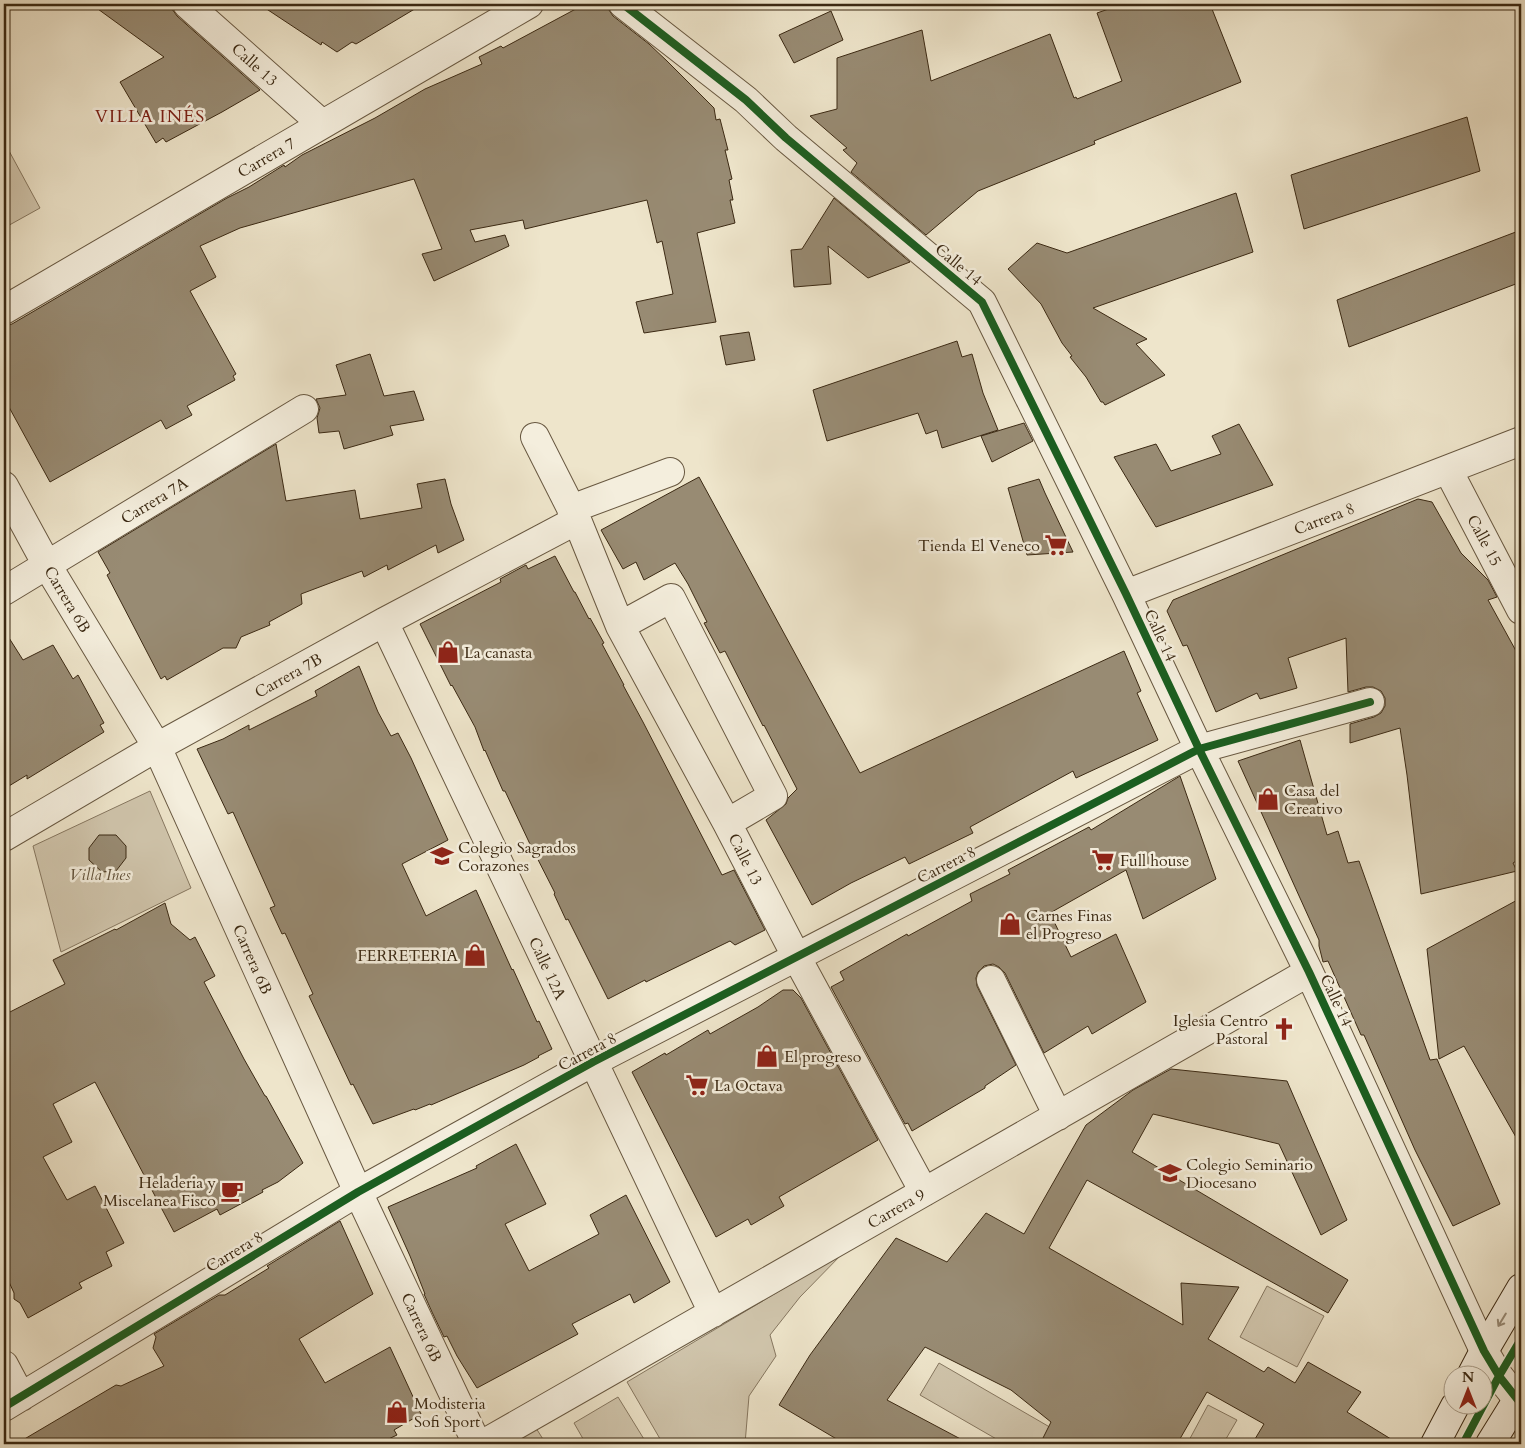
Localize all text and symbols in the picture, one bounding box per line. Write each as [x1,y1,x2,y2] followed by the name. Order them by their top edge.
[226,38,282,91] street label: Calle 13
[95,104,205,129] district label: VILLA INÉS
[234,133,299,183] street label: Carrera 7
[930,239,987,291] street label: Calle 14
[117,472,193,530] street label: Carrera 7A
[1291,497,1358,541] street label: Carrera 8
[1461,511,1507,570] street label: Calle 15
[1043,532,1069,558] supermarket icon: Tienda El Veneco
[918,535,1040,557] place label: Tienda El Veneco
[39,562,96,637] street label: Carrera 6B
[1138,606,1182,665] street label: Calle 14
[435,639,461,665] shop icon: La canasta
[464,642,533,664] place label: La canasta
[251,648,326,703] street label: Carrera 7B
[1284,780,1343,820] place label: Casa del Creativo
[1255,786,1281,812] shop icon: Casa del Creativo
[723,830,767,889] street label: Calle 13
[458,837,576,877] place label: Colegio Sagrados Corazones
[913,841,980,889] street label: Carrera 8
[429,843,455,869] school or university icon: Colegio Sagrados Corazones
[1090,847,1116,873] supermarket icon: Full house
[1120,850,1189,872] place label: Full house
[69,864,131,886] park label: Villa Ines
[1026,905,1112,945] place label: Carnes Finas el Progreso
[997,911,1023,937] shop icon: Carnes Finas el Progreso
[227,921,277,998] street label: Carrera 6B
[523,934,571,1004] street label: Calle 12A
[462,942,488,968] shop icon: FERRETERIA
[357,945,459,967] place label: FERRETERIA
[1314,971,1358,1030] street label: Calle 14
[1173,1010,1268,1050] place label: Iglesia Centro Pastoral
[1271,1016,1297,1042] church icon: Iglesia Centro Pastoral
[554,1027,621,1076] street label: Carrera 8
[754,1043,780,1069] shop icon: El progreso
[784,1046,862,1068] place label: El progreso
[684,1072,710,1098] supermarket icon: La Octava
[714,1075,783,1097] place label: La Octava
[1186,1154,1313,1194] place label: Colegio Seminario Diocesano
[1157,1160,1183,1186] school or university icon: Colegio Seminario Diocesano
[103,1172,217,1212] place label: Heladeria y Miscelanea Fisco
[219,1178,245,1204] cafe icon: Heladeria y Miscelanea Fisco
[864,1184,929,1234] street label: Carrera 9
[202,1226,267,1278] street label: Carrera 8
[395,1289,447,1366] street label: Carrera 6B
[1497,1312,1507,1326] one-way arrow
[1442,1366,1492,1416] north arrow
[1462,1368,1474,1387] text: N
[414,1393,486,1433] place label: Modisteria Sofi Sport
[384,1399,410,1425] shop icon: Modisteria Sofi Sport

